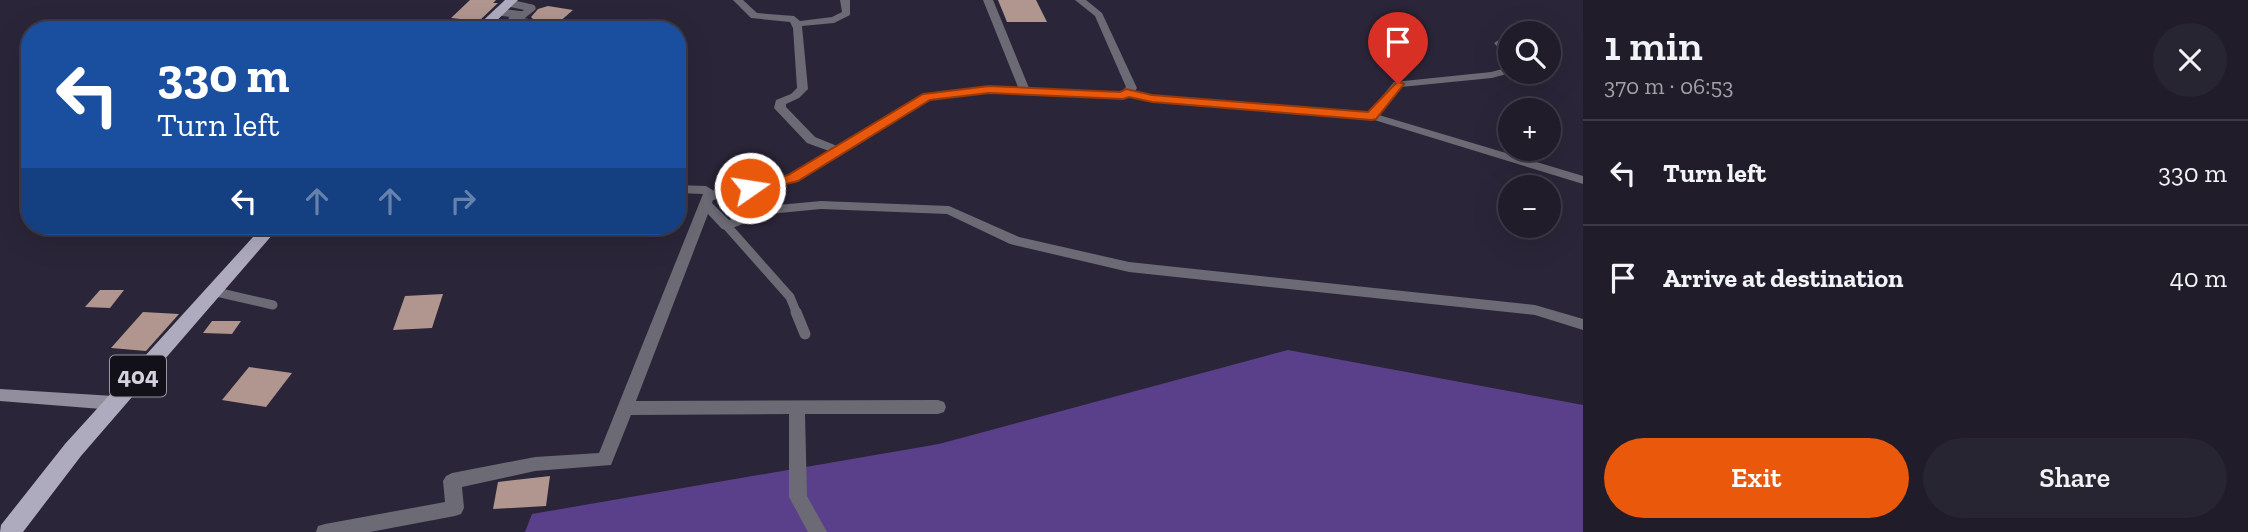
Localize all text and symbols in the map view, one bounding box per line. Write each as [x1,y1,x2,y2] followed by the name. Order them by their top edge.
[1368,12.0,1428,84] pin
[1604,20,1703,71] text: 1 min
[1498,21,1561,238] map controls
[1498,21,1561,84] button: search
[1379,23,1417,61] icon: arrive
[2153,23,2227,97] button: close
[157,46,290,105] text: 330 m
[42,49,133,140] icon: left
[1604,72,1734,100] text: 370 m · 06:53
[1498,98,1561,161] button: +
[157,106,279,144] text: Turn left
[713,151,787,225] position arrow
[1604,154,1642,192] icon: left
[1663,157,1766,189] text: Turn left
[2158,157,2227,189] text: 330 m
[1498,175,1561,238] button: −
[225,182,263,220] icon: left
[298,182,336,220] icon: ahead
[371,182,409,220] icon: ahead
[444,182,482,220] icon: right
[1604,259,1642,297] icon: arrive
[1663,262,1903,294] text: Arrive at destination
[2170,262,2227,294] text: 40 m
[110,356,166,396] road number: 404
[1604,438,1909,518] button: Exit
[1923,438,2227,518] button: Share

